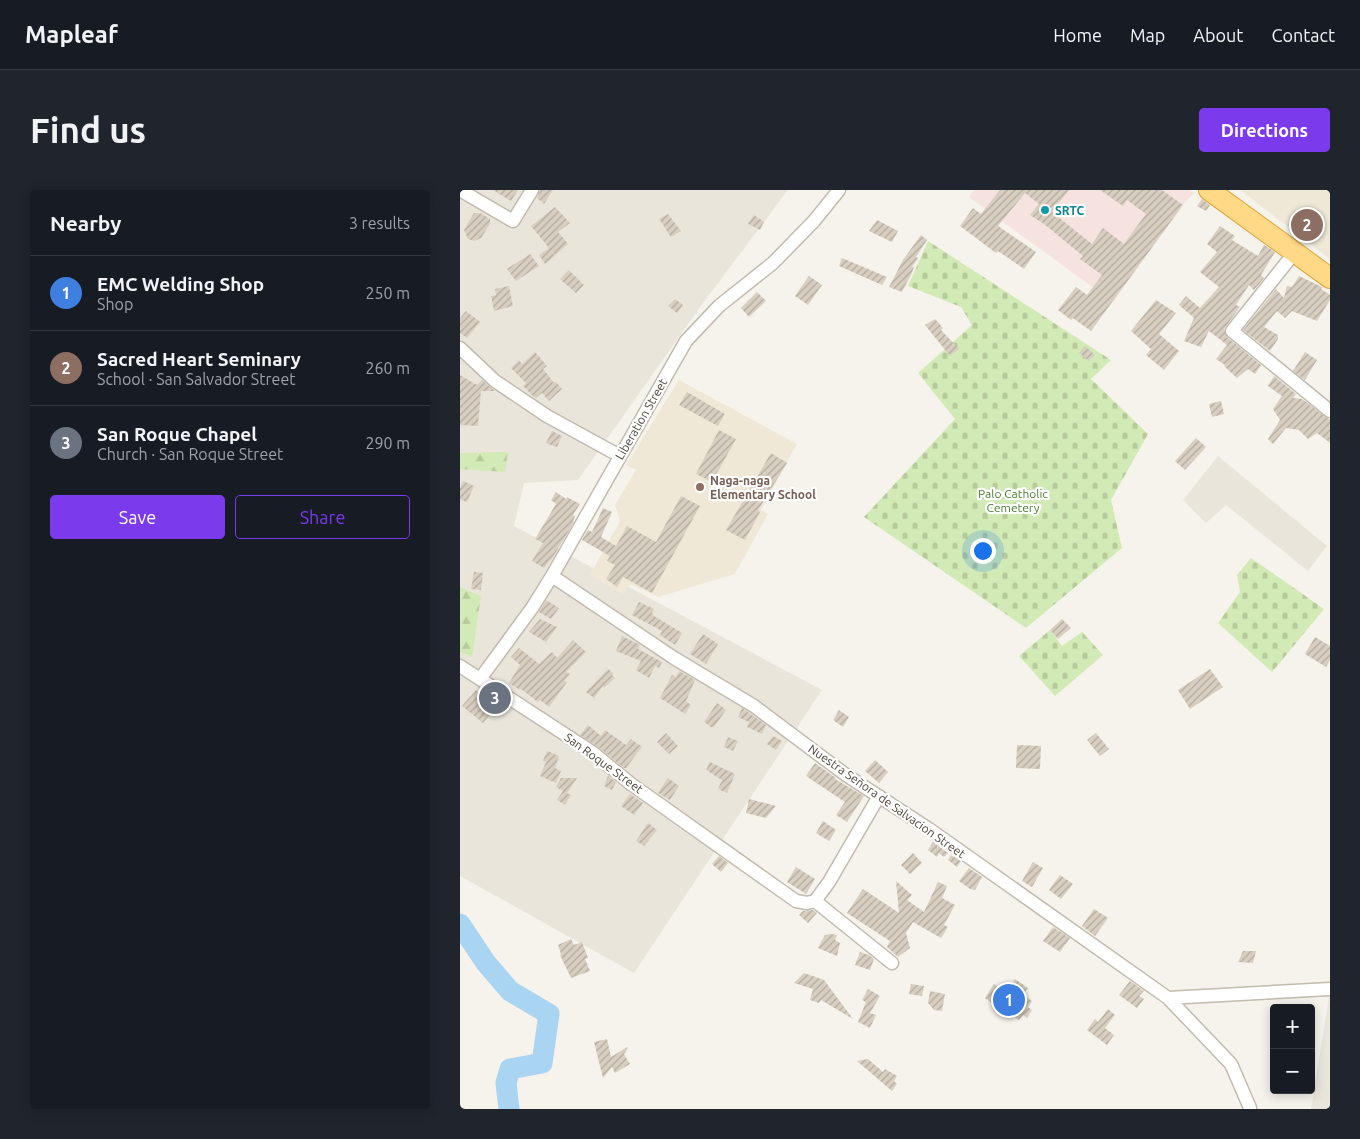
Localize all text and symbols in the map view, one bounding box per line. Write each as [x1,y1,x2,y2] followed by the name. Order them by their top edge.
[25,21,118,48] text: Mapleaf
[1053,25,1102,45] text: Home
[1130,25,1165,45] text: Map
[1193,25,1243,45] text: About
[1271,25,1335,45] text: Contact
[1199,108,1330,152] button: Directions
[30,110,146,150] text: Find us
[1039,204,1051,216] marker: SRTC
[1055,204,1085,217] place label: SRTC
[1291,206,1323,244] pin: 2
[50,211,121,235] text: Nearby
[349,214,410,232] text: 3 results
[97,273,264,295] text: EMC Welding Shop
[61,284,71,302] text: 1
[365,284,410,302] text: 250 m
[97,295,133,313] text: Shop
[97,348,301,370] text: Sacred Heart Seminary
[61,359,71,377] text: 2
[365,359,410,377] text: 260 m
[97,370,296,388] text: School · San Salvador Street
[613,376,670,462] street label: Liberation Street
[97,423,257,445] text: San Roque Chapel
[61,434,71,452] text: 3
[365,434,410,452] text: 290 m
[97,445,283,463] text: Church · San Roque Street
[710,474,816,501] place label: Naga-naga Elementary School
[694,481,706,493] marker: Naga-naga Elementary School
[978,487,1048,514] park label: Palo Catholic Cemetery
[50,495,225,539] button: Save
[235,495,410,539] button: Share
[970,538,996,564] your location
[479,679,511,717] pin: 3
[562,730,646,796] street label: San Roque Street
[806,742,968,860] street label: Nuestra Señora de Salvacion Street
[993,981,1025,1019] pin: 1
[1270,1004,1315,1094] map controls
[1270,1004,1315,1049] button: +
[1270,1049,1315,1094] button: −

